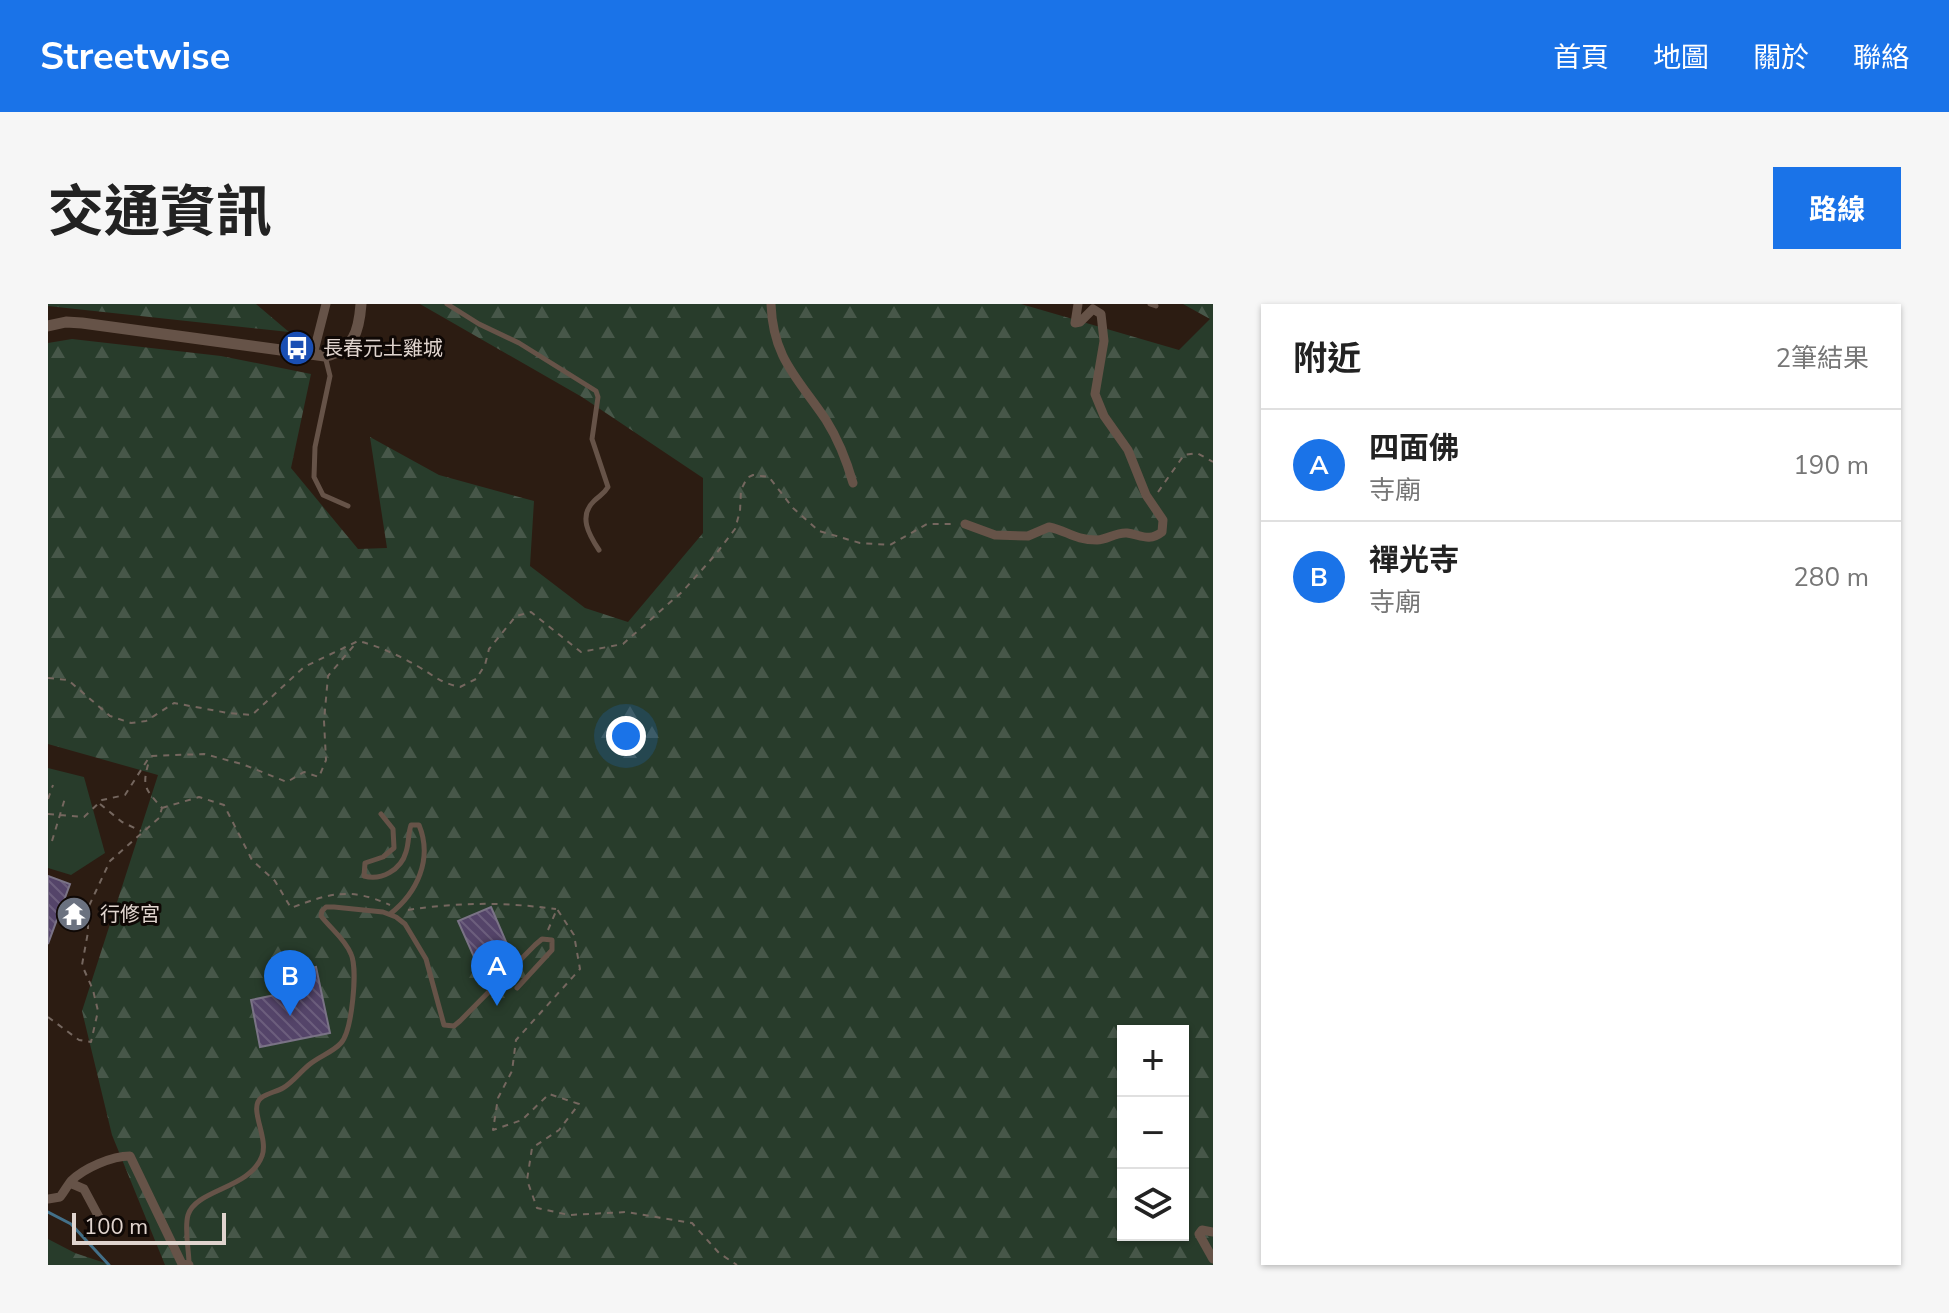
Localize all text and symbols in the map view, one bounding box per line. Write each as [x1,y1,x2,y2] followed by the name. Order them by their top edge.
[40,31,230,82] text: Streetwise
[1553,39,1609,77] text: 首頁
[1653,39,1709,77] text: 地圖
[1753,39,1809,77] text: 關於
[1853,39,1909,77] text: 聯絡
[1773,167,1901,249] button: 路線
[48,174,272,251] text: 交通資訊
[278,329,316,367] bus stop icon: 長春元土雞城
[323,335,443,362] place label: 長春元土雞城
[1293,336,1361,382] text: 附近
[1775,341,1869,376] text: 2筆結果
[1369,428,1459,469] text: 四面佛
[1309,448,1329,483] text: A
[1793,448,1869,483] text: 190 m
[1369,473,1421,508] text: 寺廟
[1369,540,1459,581] text: 禪光寺
[1310,560,1328,595] text: B
[1793,560,1869,595] text: 280 m
[1369,585,1421,620] text: 寺廟
[606,716,646,756] your location
[55,895,93,933] temple icon: 行修宮
[100,901,160,928] place label: 行修宮
[471,940,523,1006] pin: A
[264,950,316,1016] pin: B
[1117,1025,1189,1241] map controls
[1117,1025,1189,1097] button: +
[1117,1097,1189,1169] button: −
[1117,1169,1189,1241] button: layers
[72,1209,226,1245] scale bar
[84,1212,148,1242] text: 100 m

